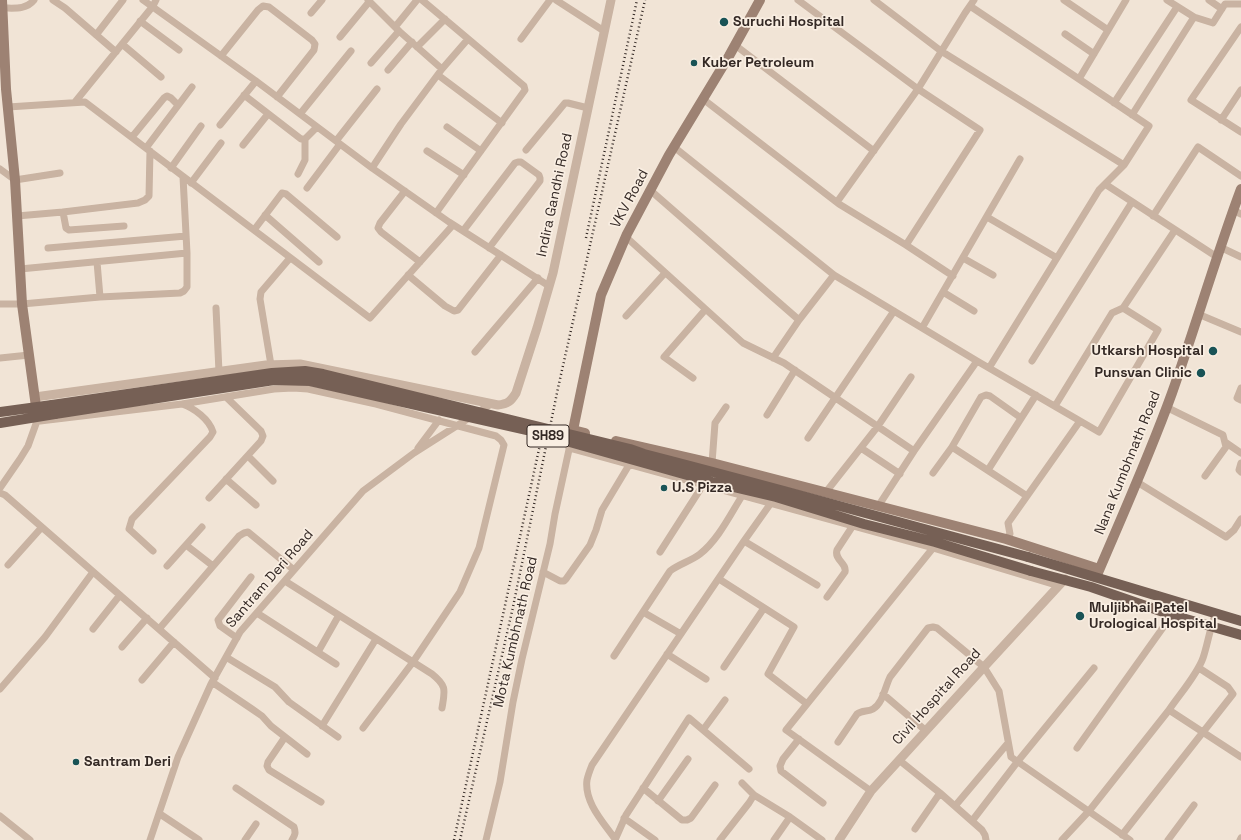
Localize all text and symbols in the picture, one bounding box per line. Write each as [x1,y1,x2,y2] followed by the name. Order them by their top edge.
[733,14,844,30] place label: Suruchi Hospital
[718,16,730,28] marker: Suruchi Hospital
[702,55,814,71] place label: Kuber Petroleum
[689,58,699,68] marker: Kuber Petroleum
[534,132,576,258] street label: Indira Gandhi Road
[608,167,652,231] street label: VKV Road
[1092,343,1204,359] place label: Utkarsh Hospital
[1207,345,1219,357] marker: Utkarsh Hospital
[1094,365,1192,381] place label: Punsvan Clinic
[1195,367,1207,379] marker: Punsvan Clinic
[1091,389,1165,537] street label: Nana Kumbhnath Road
[527,425,569,447] road number: SH89
[672,480,732,496] place label: U.S Pizza
[659,483,669,493] marker: U.S Pizza
[223,527,317,631] street label: Santram Deri Road
[490,555,542,709] street label: Mota Kumbhnath Road
[1089,600,1217,632] place label: Muljibhai Patel Urological Hospital
[1074,610,1086,622] marker: Muljibhai Patel Urological Hospital
[889,645,985,749] street label: Civil Hospital Road
[84,754,171,770] place label: Santram Deri
[71,757,81,767] marker: Santram Deri

